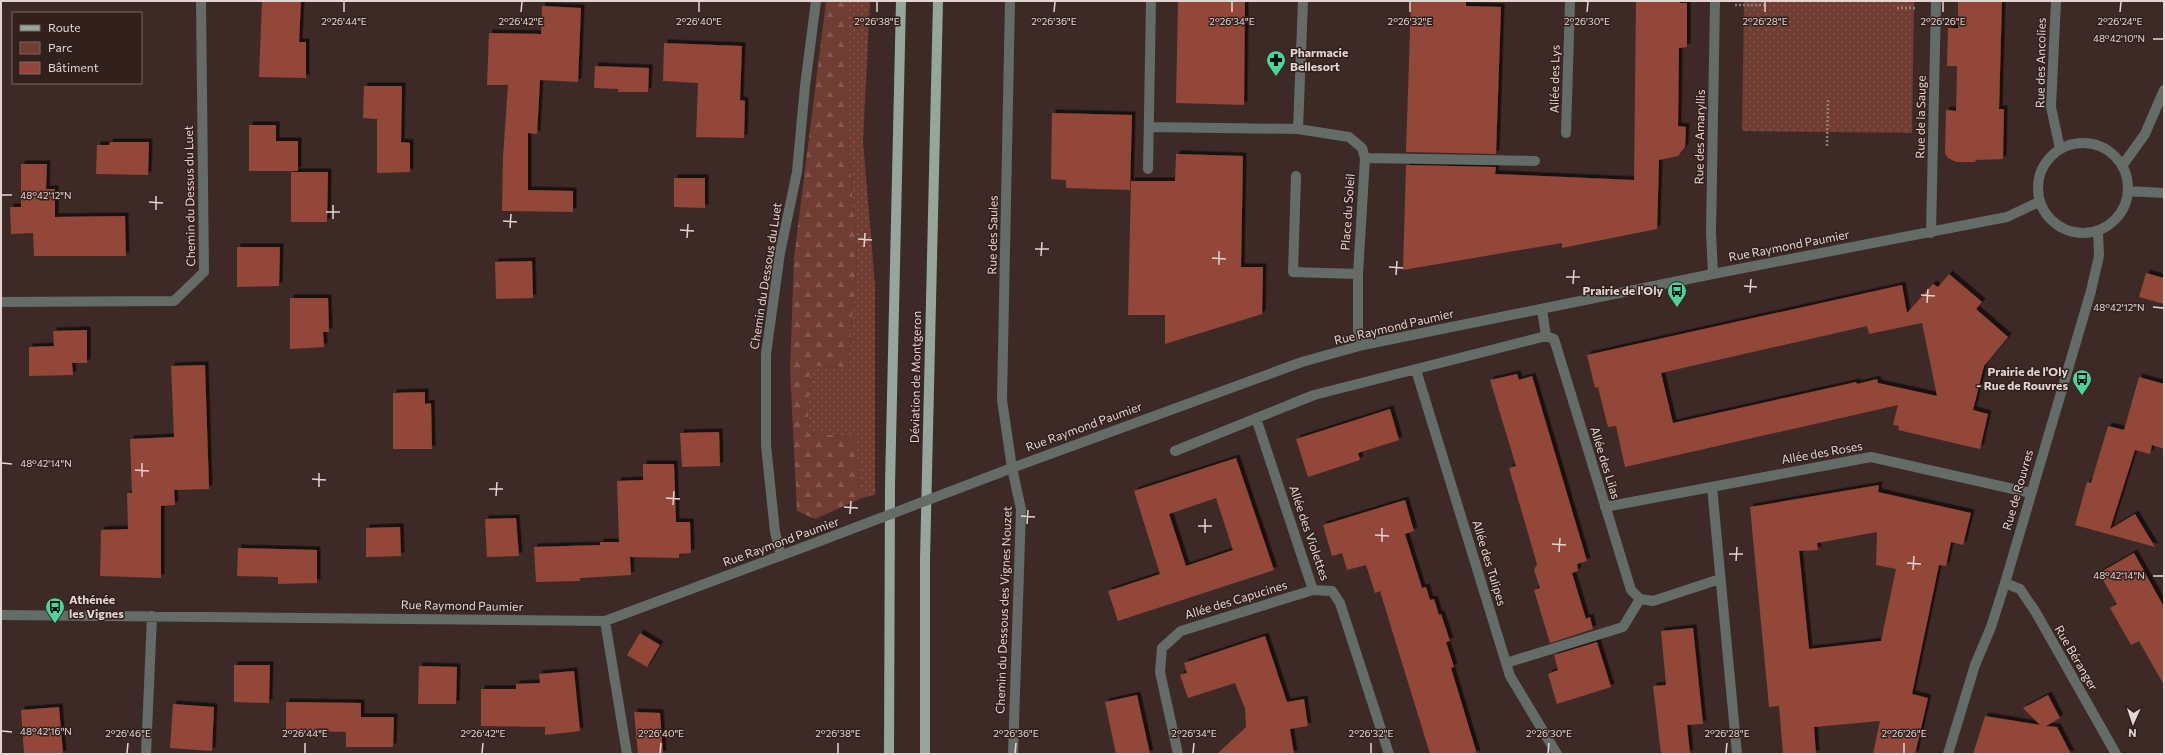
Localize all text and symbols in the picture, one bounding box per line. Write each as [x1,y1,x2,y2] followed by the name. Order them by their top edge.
[12,12,142,84] legend
[321,15,367,27] text: 2°26'44"E
[499,15,544,27] text: 2°26'42"E
[676,15,722,27] text: 2°26'40"E
[854,15,900,27] text: 2°26'38"E
[1031,15,1077,27] text: 2°26'36"E
[1209,15,1255,27] text: 2°26'34"E
[1388,15,1432,27] text: 2°26'32"E
[1564,15,1610,27] text: 2°26'30"E
[1742,15,1788,27] text: 2°26'28"E
[1920,15,1966,27] text: 2°26'26"E
[2098,15,2143,27] text: 2°26'24"E
[2032,18,2048,108] street label: Rue des Ancolies
[48,20,81,34] text: Route
[2093,32,2145,44] text: 48°42'10"N
[48,40,72,54] text: Parc
[1290,45,1348,73] place label: Pharmacie Bellesort
[1546,45,1562,113] street label: Allée des Lys
[1265,49,1287,77] pharmacy icon: Pharmacie Bellesort
[48,60,99,74] text: Bâtiment
[1912,75,1928,159] street label: Rue de la Sauge
[1691,89,1707,185] street label: Rue des Amaryllis
[181,125,197,267] street label: Chemin du Dessus du Luet
[1337,173,1357,251] street label: Place du Soleil
[20,189,72,201] text: 48°42'12"N
[984,195,1000,275] street label: Rue des Saules
[746,201,784,350] street label: Chemin du Dessous du Luet
[1727,226,1851,264] street label: Rue Raymond Paumier
[1666,280,1688,308] bus stop icon: Prairie de l'Oly
[1583,283,1663,297] place label: Prairie de l'Oly
[2093,301,2145,313] text: 48°42'12"N
[1332,305,1455,347] street label: Rue Raymond Paumier
[907,311,923,443] street label: Déviation de Montgeron
[1976,364,2068,392] place label: Prairie de l'Oly - Rue de Rouvres
[2071,368,2093,396] bus stop icon: Prairie de l'Oly - Rue de Rouvres
[1024,398,1144,454] street label: Rue Raymond Paumier
[1588,425,1624,501] street label: Allée des Lilas
[1780,438,1864,466] street label: Allée des Roses
[1999,448,2035,532] street label: Rue de Rouvres
[20,457,72,469] text: 48°42'14"N
[1287,483,1333,582] street label: Allée des Violettes
[992,506,1014,714] street label: Chemin du Dessous des Vignes Nouzet
[721,513,841,569] street label: Rue Raymond Paumier
[1470,518,1510,607] street label: Allée des Tulipes
[2093,569,2145,581] text: 48°42'14"N
[1183,577,1289,621] street label: Allée des Capucines
[69,592,124,620] place label: Athénée les Vignes
[44,596,66,624] bus stop icon: Athénée les Vignes
[401,597,524,613] street label: Rue Raymond Paumier
[2053,623,2101,693] street label: Rue Béranger
[2113,703,2153,743] north arrow
[20,725,72,737] text: 48°42'16"N
[105,727,151,739] text: 2°26'46"E
[282,727,328,739] text: 2°26'44"E
[461,727,506,739] text: 2°26'42"E
[638,727,684,739] text: 2°26'40"E
[815,727,861,739] text: 2°26'38"E
[993,727,1039,739] text: 2°26'36"E
[1171,727,1217,739] text: 2°26'34"E
[1349,727,1393,739] text: 2°26'32"E
[1526,727,1572,739] text: 2°26'30"E
[1704,727,1750,739] text: 2°26'28"E
[1881,727,1927,739] text: 2°26'26"E
[2128,727,2137,740] text: N

